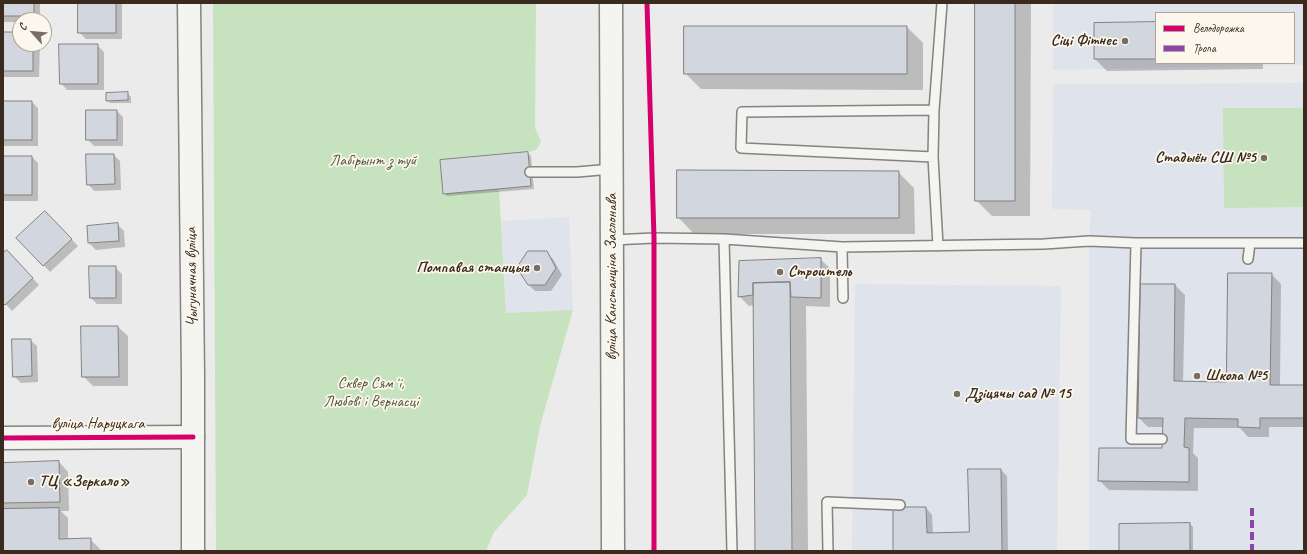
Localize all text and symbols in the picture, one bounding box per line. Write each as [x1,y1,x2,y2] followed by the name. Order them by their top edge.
[12,12,52,52] north arrow
[1155,12,1295,64] legend
[1193,20,1244,36] text: Велодорожка
[15,21,30,33] text: С
[1051,31,1117,51] place label: Сіці Фітнес
[1120,36,1130,46] marker: Сіці Фітнес
[1193,40,1216,56] text: Тропа
[1155,148,1256,168] place label: Стадыён СШ №5
[329,151,417,171] park label: Лабірынт з туй
[1259,153,1269,163] marker: Стадыён СШ №5
[602,193,622,361] street label: вуліца Канстанціна Заслонава
[182,227,202,327] street label: Чыгуначная вуліца
[416,258,529,278] place label: Помпавая станцыя
[788,262,852,282] place label: Строитель
[532,263,542,273] marker: Помпавая станцыя
[775,267,785,277] marker: Строитель
[1205,366,1267,386] place label: Школа №5
[1192,371,1202,381] marker: Школа №5
[324,374,418,412] park label: Сквер Сямʼі, Любові і Вернасці
[965,384,1071,404] place label: Дзіцячы сад № 15
[952,389,962,399] marker: Дзіцячы сад № 15
[52,414,144,434] street label: вуліца Наруцкага
[39,472,130,492] place label: ТЦ «Зеркало»
[26,477,36,487] marker: ТЦ «Зеркало»

